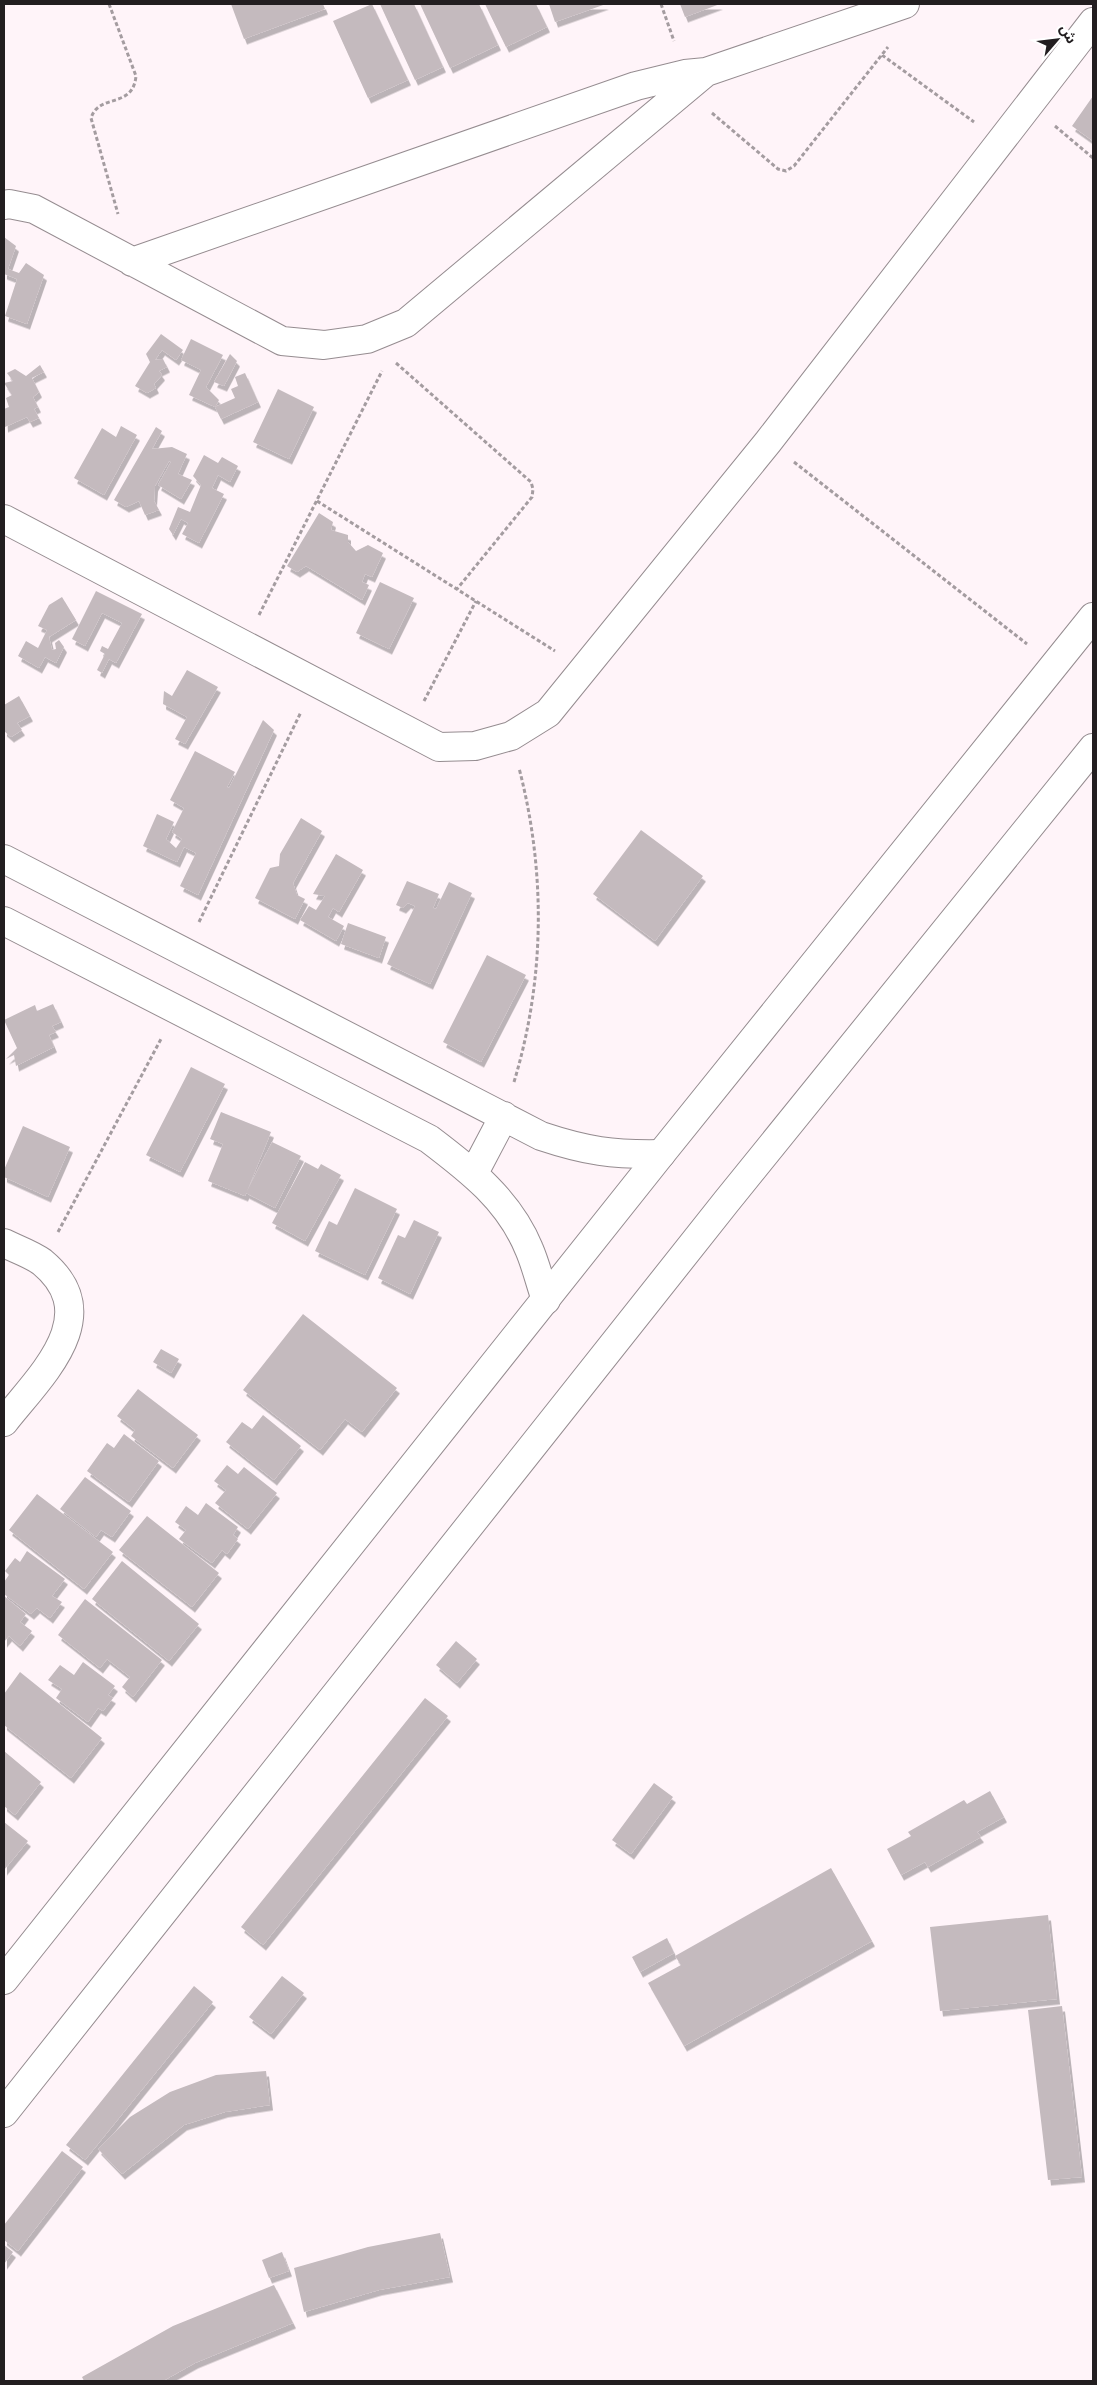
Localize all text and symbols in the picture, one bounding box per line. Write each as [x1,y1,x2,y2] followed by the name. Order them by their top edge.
[1032,15,1082,65] north arrow
[1057,21,1081,46] text: ش

